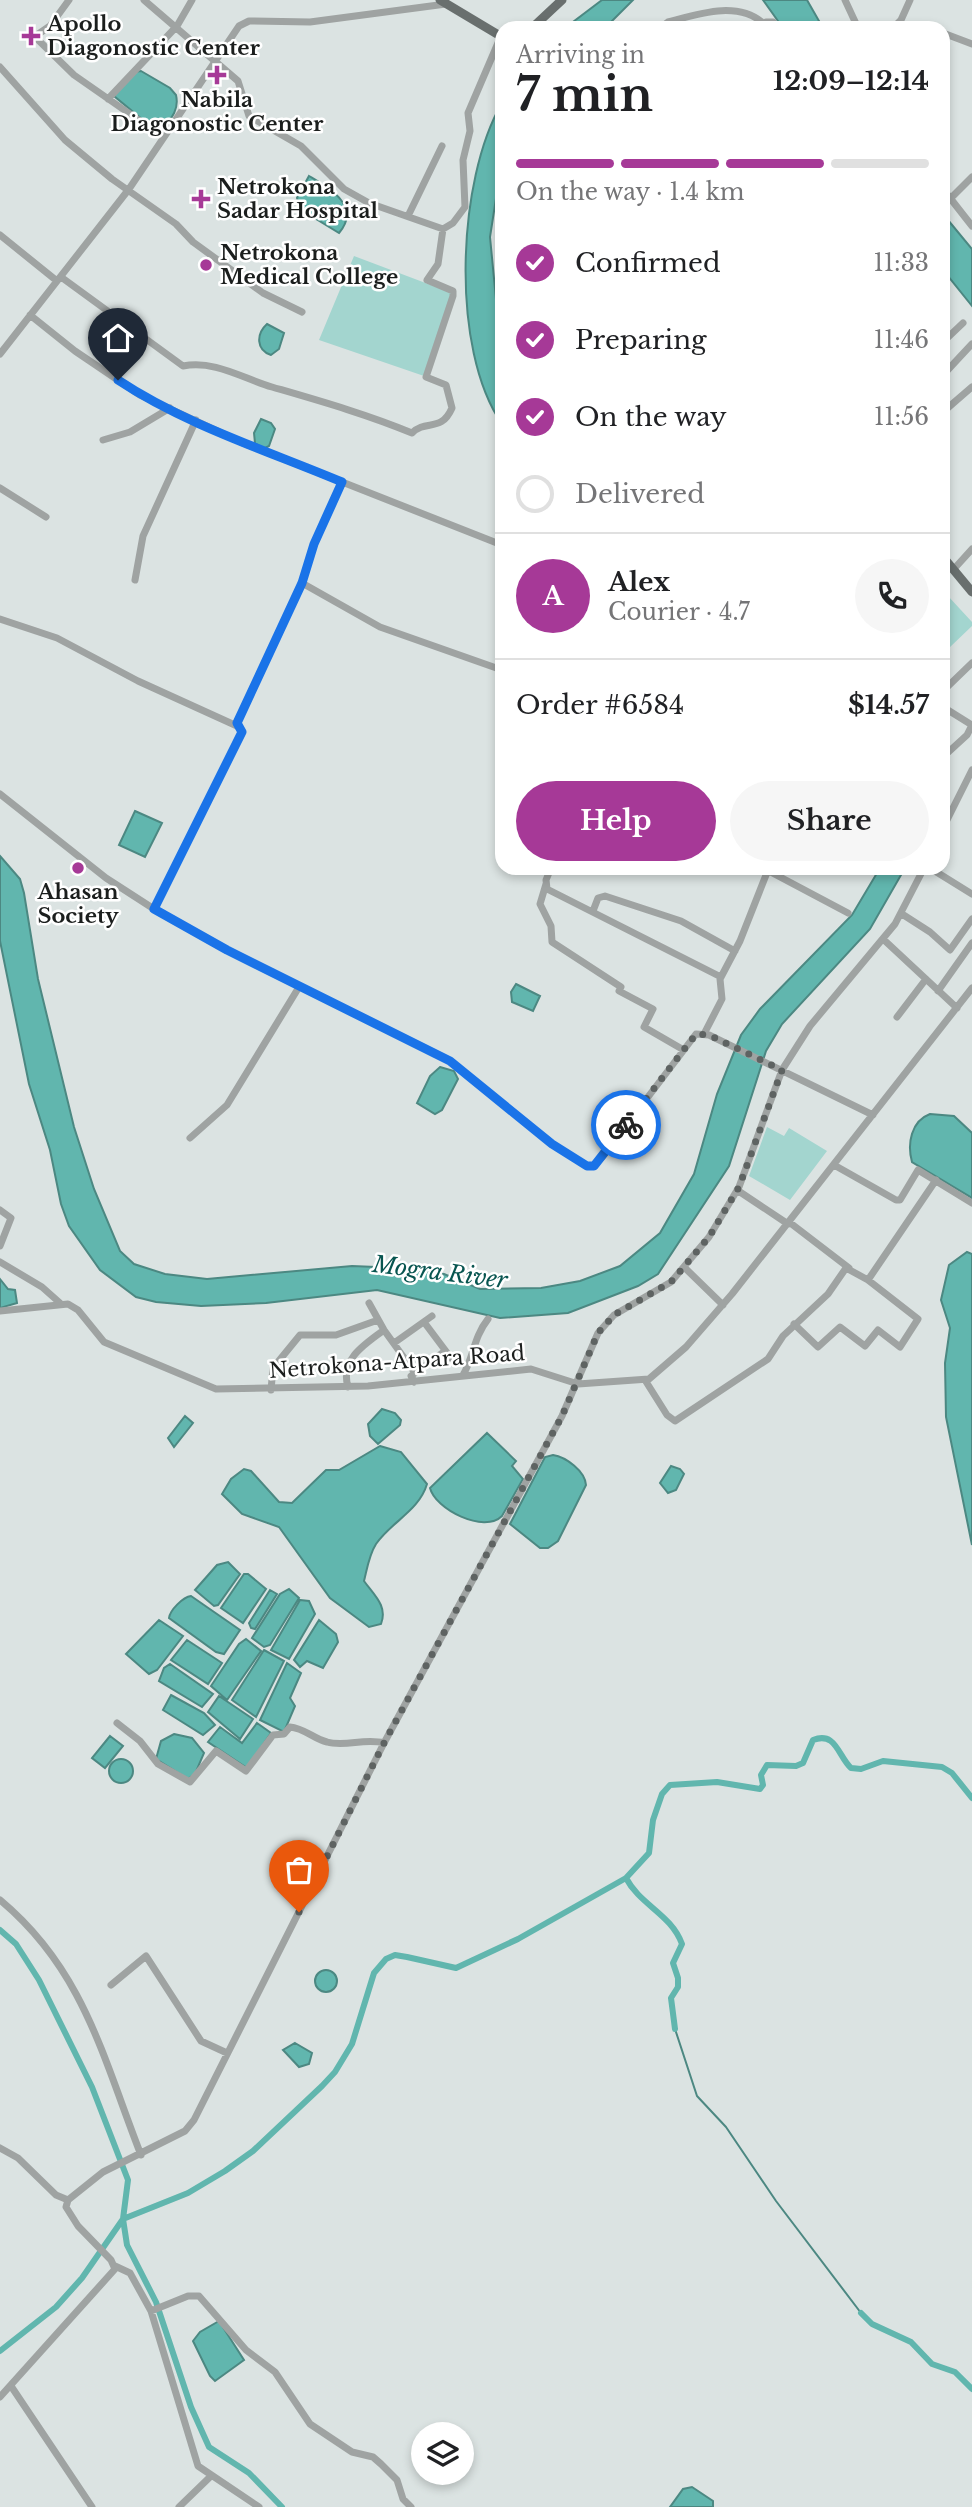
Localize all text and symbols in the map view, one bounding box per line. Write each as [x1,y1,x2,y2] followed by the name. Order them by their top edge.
[46,11,261,61] place label: Apollo Diagonostic Center
[21,26,41,46] marker: Apollo Diagonostic Center
[516,41,645,69] text: Arriving in
[207,65,227,85] marker: Nabila Diagonostic Center
[773,65,929,97] text: 12:09–12:14
[516,66,653,123] text: 7 min
[110,87,324,137] place label: Nabila Diagonostic Center
[217,174,379,224] place label: Netrokona Sadar Hospital
[516,178,745,206] text: On the way · 1.4 km
[191,189,211,209] marker: Netrokona Sadar Hospital
[220,240,398,290] place label: Netrokona Medical College
[516,244,554,282] icon: check
[575,247,720,279] text: Confirmed
[874,249,929,277] text: 11:33
[198,257,214,273] marker: Netrokona Medical College
[88,308,148,380] pin
[99,319,137,357] icon: home
[516,321,554,359] icon: check
[575,324,707,356] text: Preparing
[874,326,929,354] text: 11:46
[516,398,554,436] icon: check
[575,401,727,433] text: On the way
[874,403,929,431] text: 11:56
[575,478,705,510] text: Delivered
[855,559,929,633] button: phone
[608,566,670,598] text: Alex
[542,580,564,612] text: A
[608,598,750,626] text: Courier · 4.7
[516,689,684,721] text: Order #6584
[848,689,929,721] text: $14.57
[516,781,716,861] button: Help
[730,781,929,861] button: Share
[70,860,86,876] marker: Ahasan Society
[36,879,119,929] place label: Ahasan Society
[591,1090,661,1160] courier
[607,1106,645,1144] icon: bike
[370,1250,510,1294] water label: Mogra River
[268,1340,526,1384] street label: Netrokona-Atpara Road
[269,1840,329,1912] pin
[280,1851,318,1889] icon: bag
[411,2422,474,2485] map controls
[411,2422,474,2485] button: layers

